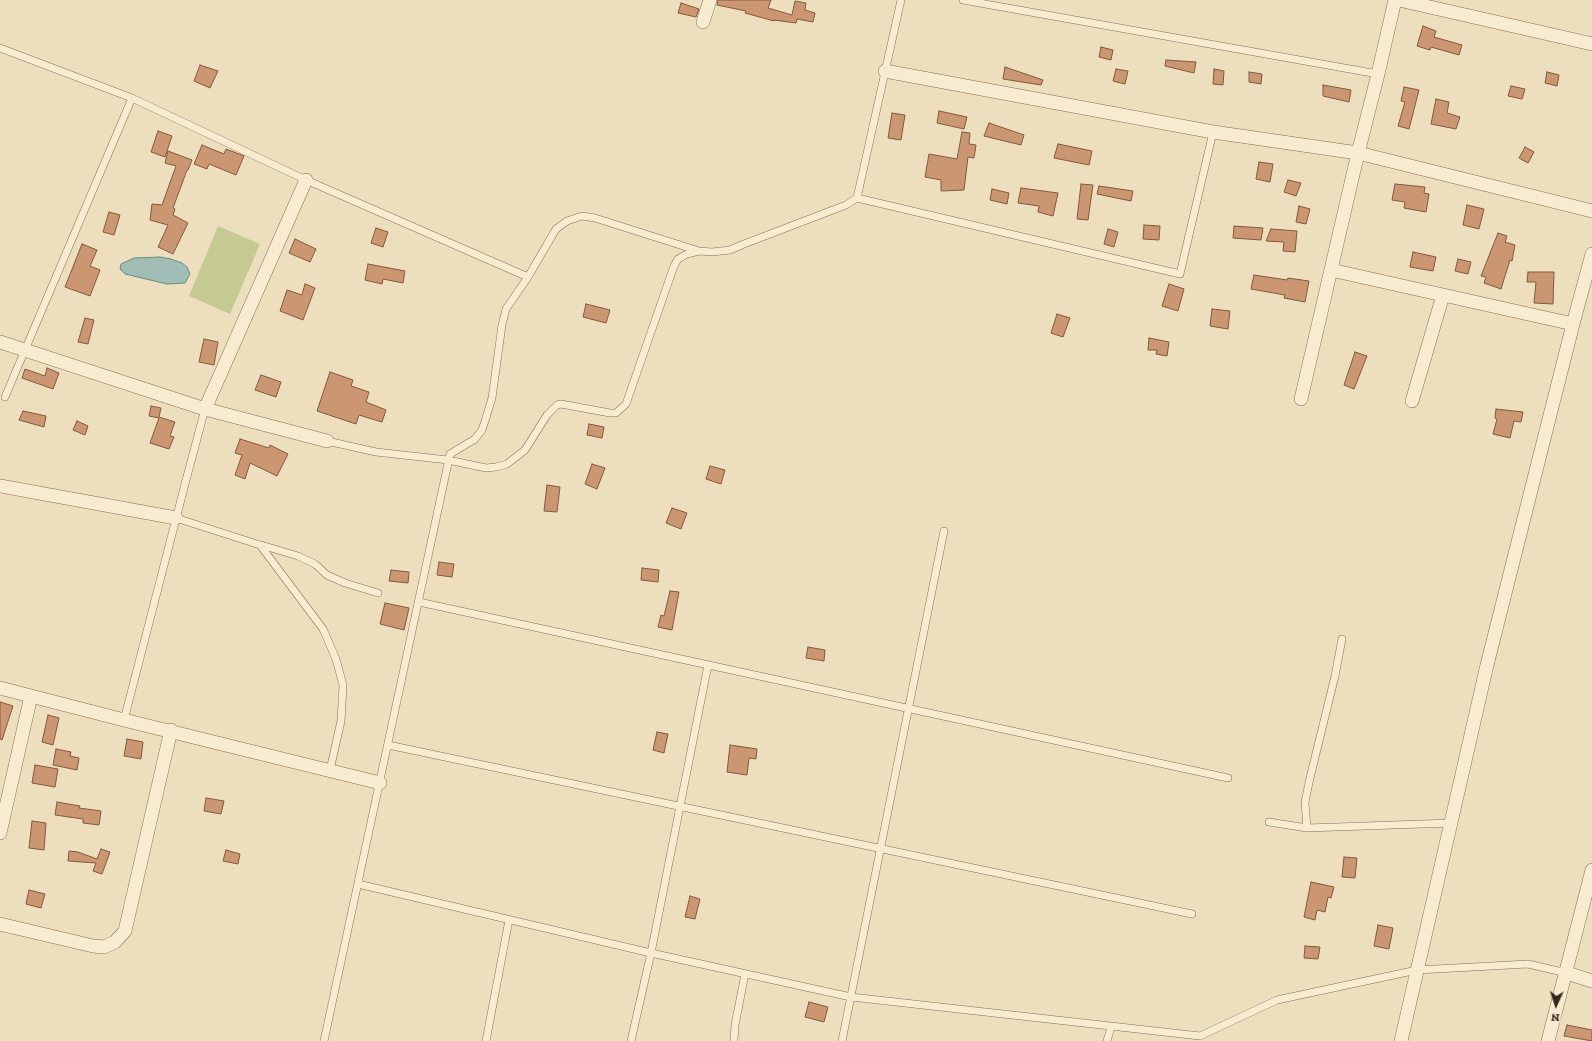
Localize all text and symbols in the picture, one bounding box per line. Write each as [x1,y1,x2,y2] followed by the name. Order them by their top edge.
[1536,985,1576,1025] north arrow
[1551,1011,1560,1024] text: N

